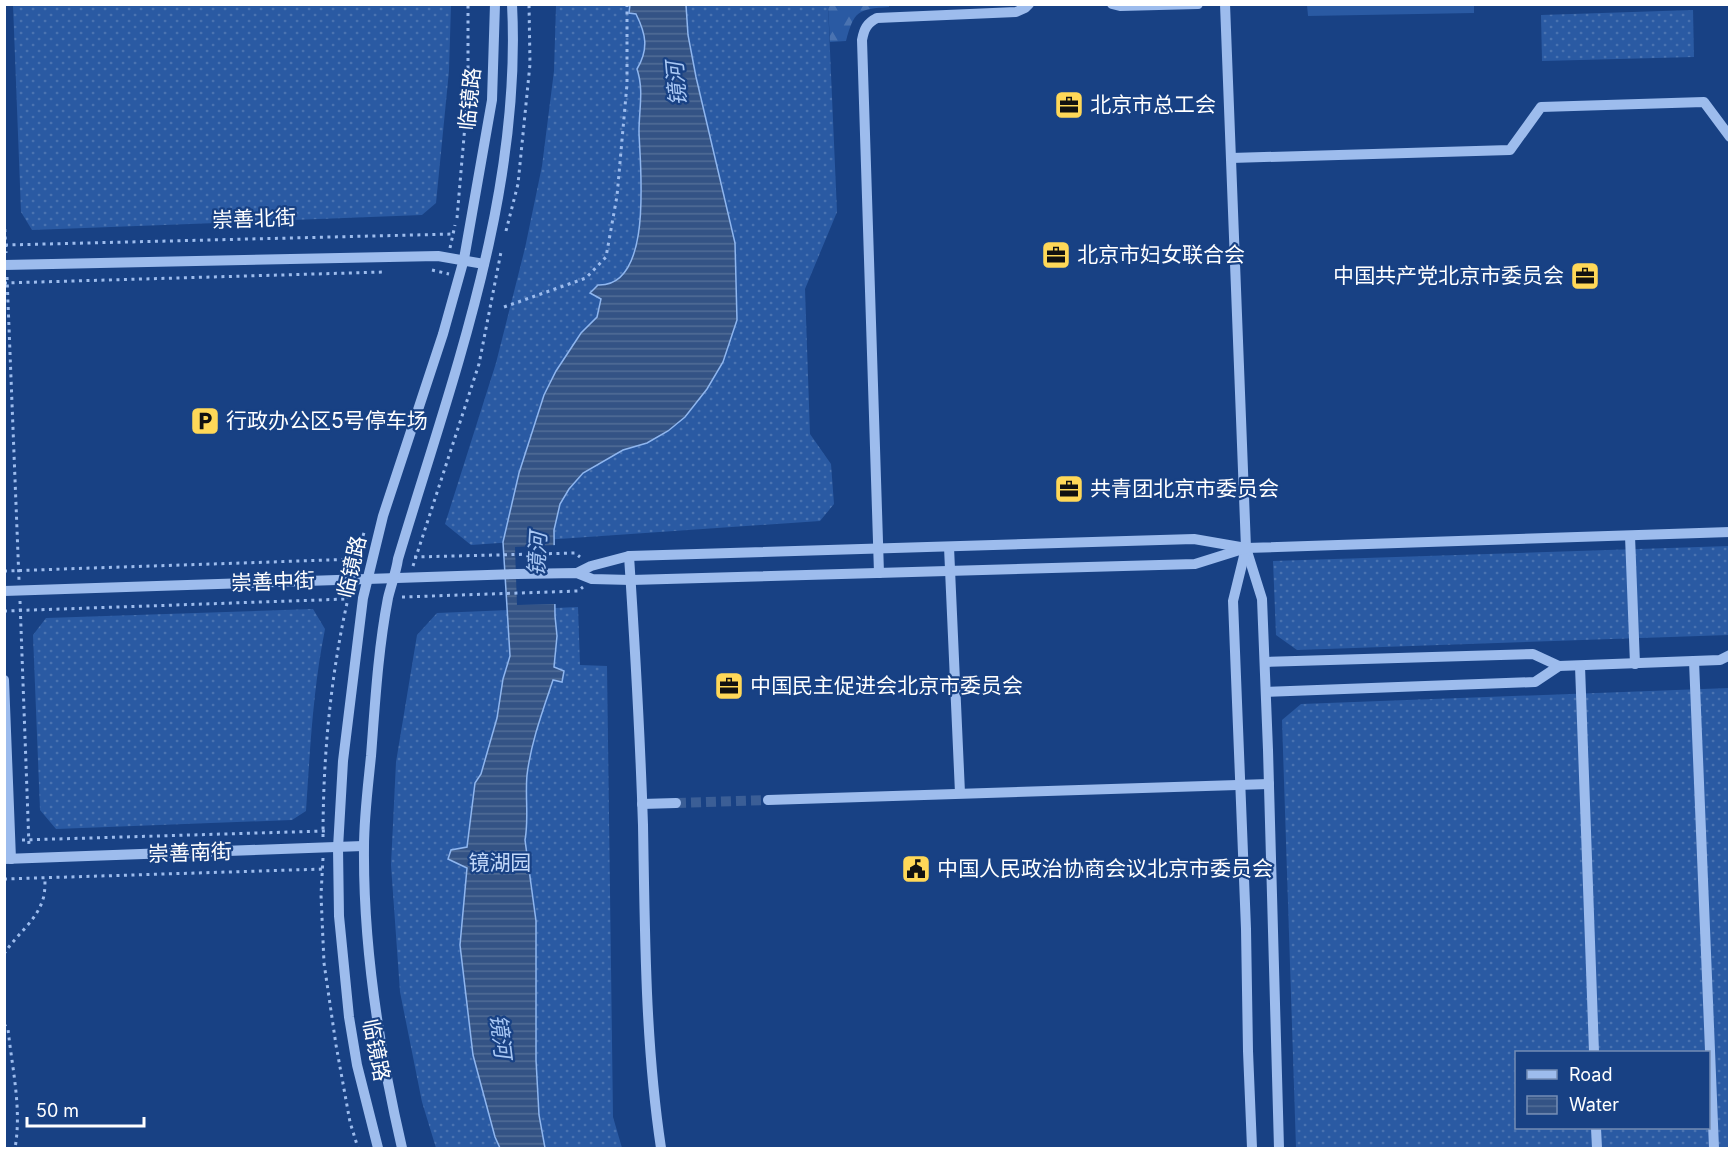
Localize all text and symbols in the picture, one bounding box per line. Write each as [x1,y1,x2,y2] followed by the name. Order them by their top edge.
[661,57,691,107] water label: 镜河
[454,66,485,132] street label: 临镜路
[1053,89,1085,121] office icon: 北京市总工会
[1090,92,1216,117] place label: 北京市总工会
[212,205,296,232] street label: 崇善北街
[1040,239,1072,271] office icon: 北京市妇女联合会
[1077,242,1245,267] place label: 北京市妇女联合会
[1569,260,1601,292] office icon: 中国共产党北京市委员会
[1333,263,1564,288] place label: 中国共产党北京市委员会
[189,405,221,437] parking icon: 行政办公区5号停车场
[226,408,428,433] place label: 行政办公区5号停车场
[1053,473,1085,505] office icon: 共青团北京市委员会
[1090,476,1279,501] place label: 共青团北京市委员会
[523,527,551,577] water label: 镜河
[332,533,371,600] street label: 临镜路
[231,568,315,595] street label: 崇善中街
[713,670,745,702] office icon: 中国民主促进会北京市委员会
[750,673,1023,698] place label: 中国民主促进会北京市委员会
[148,839,232,866] street label: 崇善南街
[469,850,532,875] park label: 镜湖园
[900,853,932,885] public building icon: 中国人民政治协商会议北京市委员会
[937,856,1273,881] place label: 中国人民政治协商会议北京市委员会
[485,1013,517,1063] water label: 镜河
[358,1017,395,1083] street label: 临镜路
[1515,1051,1710,1129] legend
[1569,1064,1612,1085] text: Road
[27,1090,144,1128] scale bar
[1569,1094,1619,1115] text: Water
[36,1100,79,1121] text: 50 m

